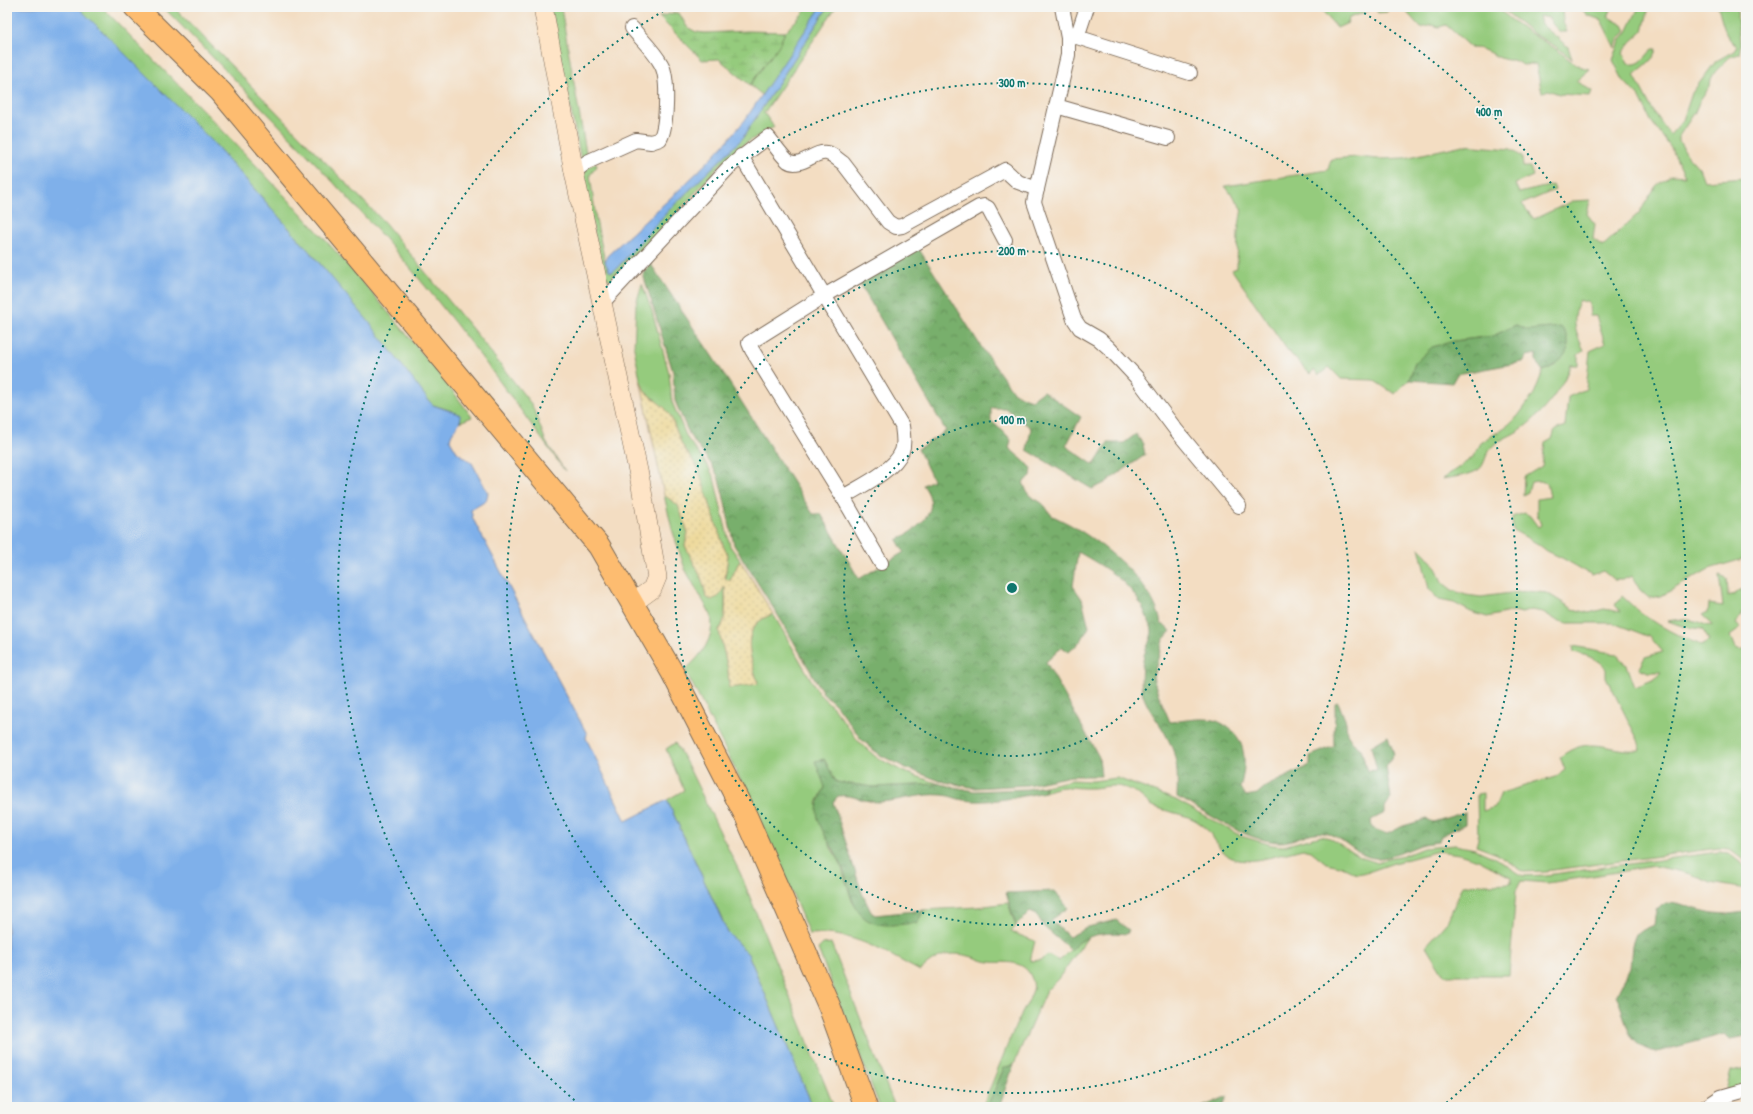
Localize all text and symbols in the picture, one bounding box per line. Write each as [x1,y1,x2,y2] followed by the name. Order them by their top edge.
[998,74,1026,91] text: 300 m
[1476,103,1502,120] text: 400 m
[998,242,1026,259] text: 200 m
[999,411,1025,428] text: 100 m
[1005,581,1019,595] centre of rings

